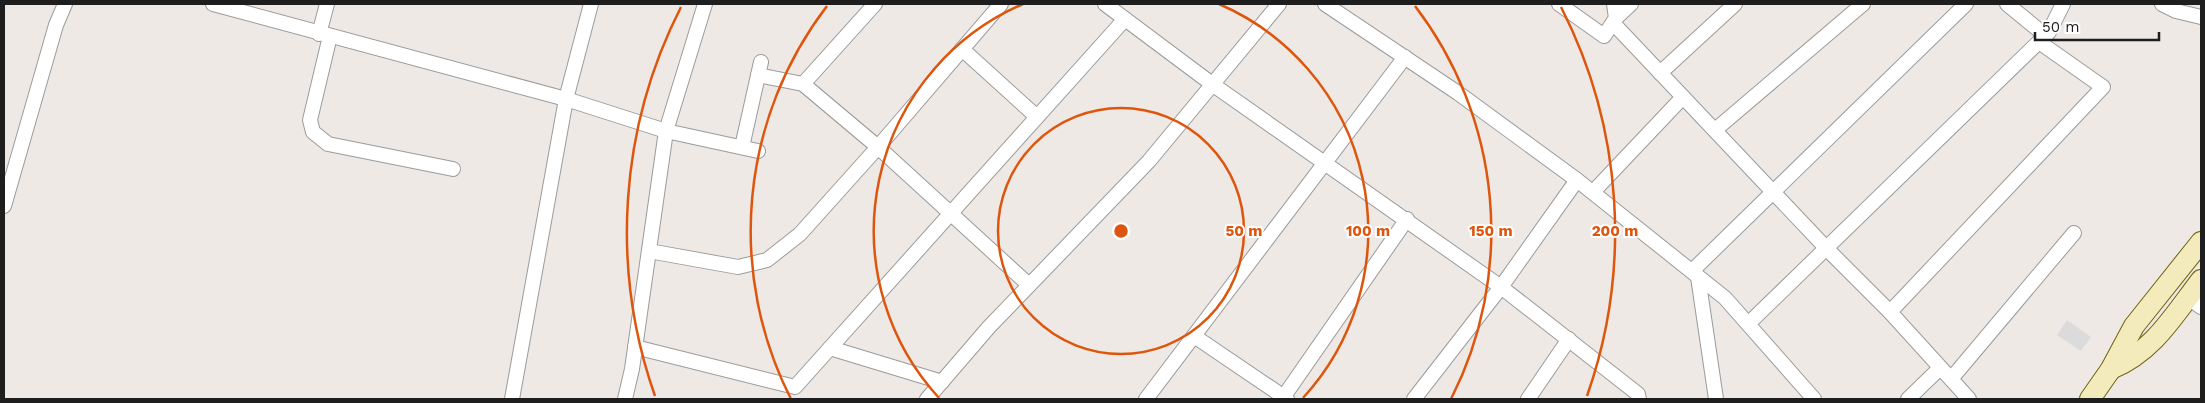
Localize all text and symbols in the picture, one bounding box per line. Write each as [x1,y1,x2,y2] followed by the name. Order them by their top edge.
[2035,10,2159,42] scale bar
[2042,18,2079,36] text: 50 m
[1112,222,1130,240] centre of rings
[1226,222,1262,240] text: 50 m
[1346,222,1390,240] text: 100 m
[1469,222,1513,240] text: 150 m
[1592,222,1638,240] text: 200 m

